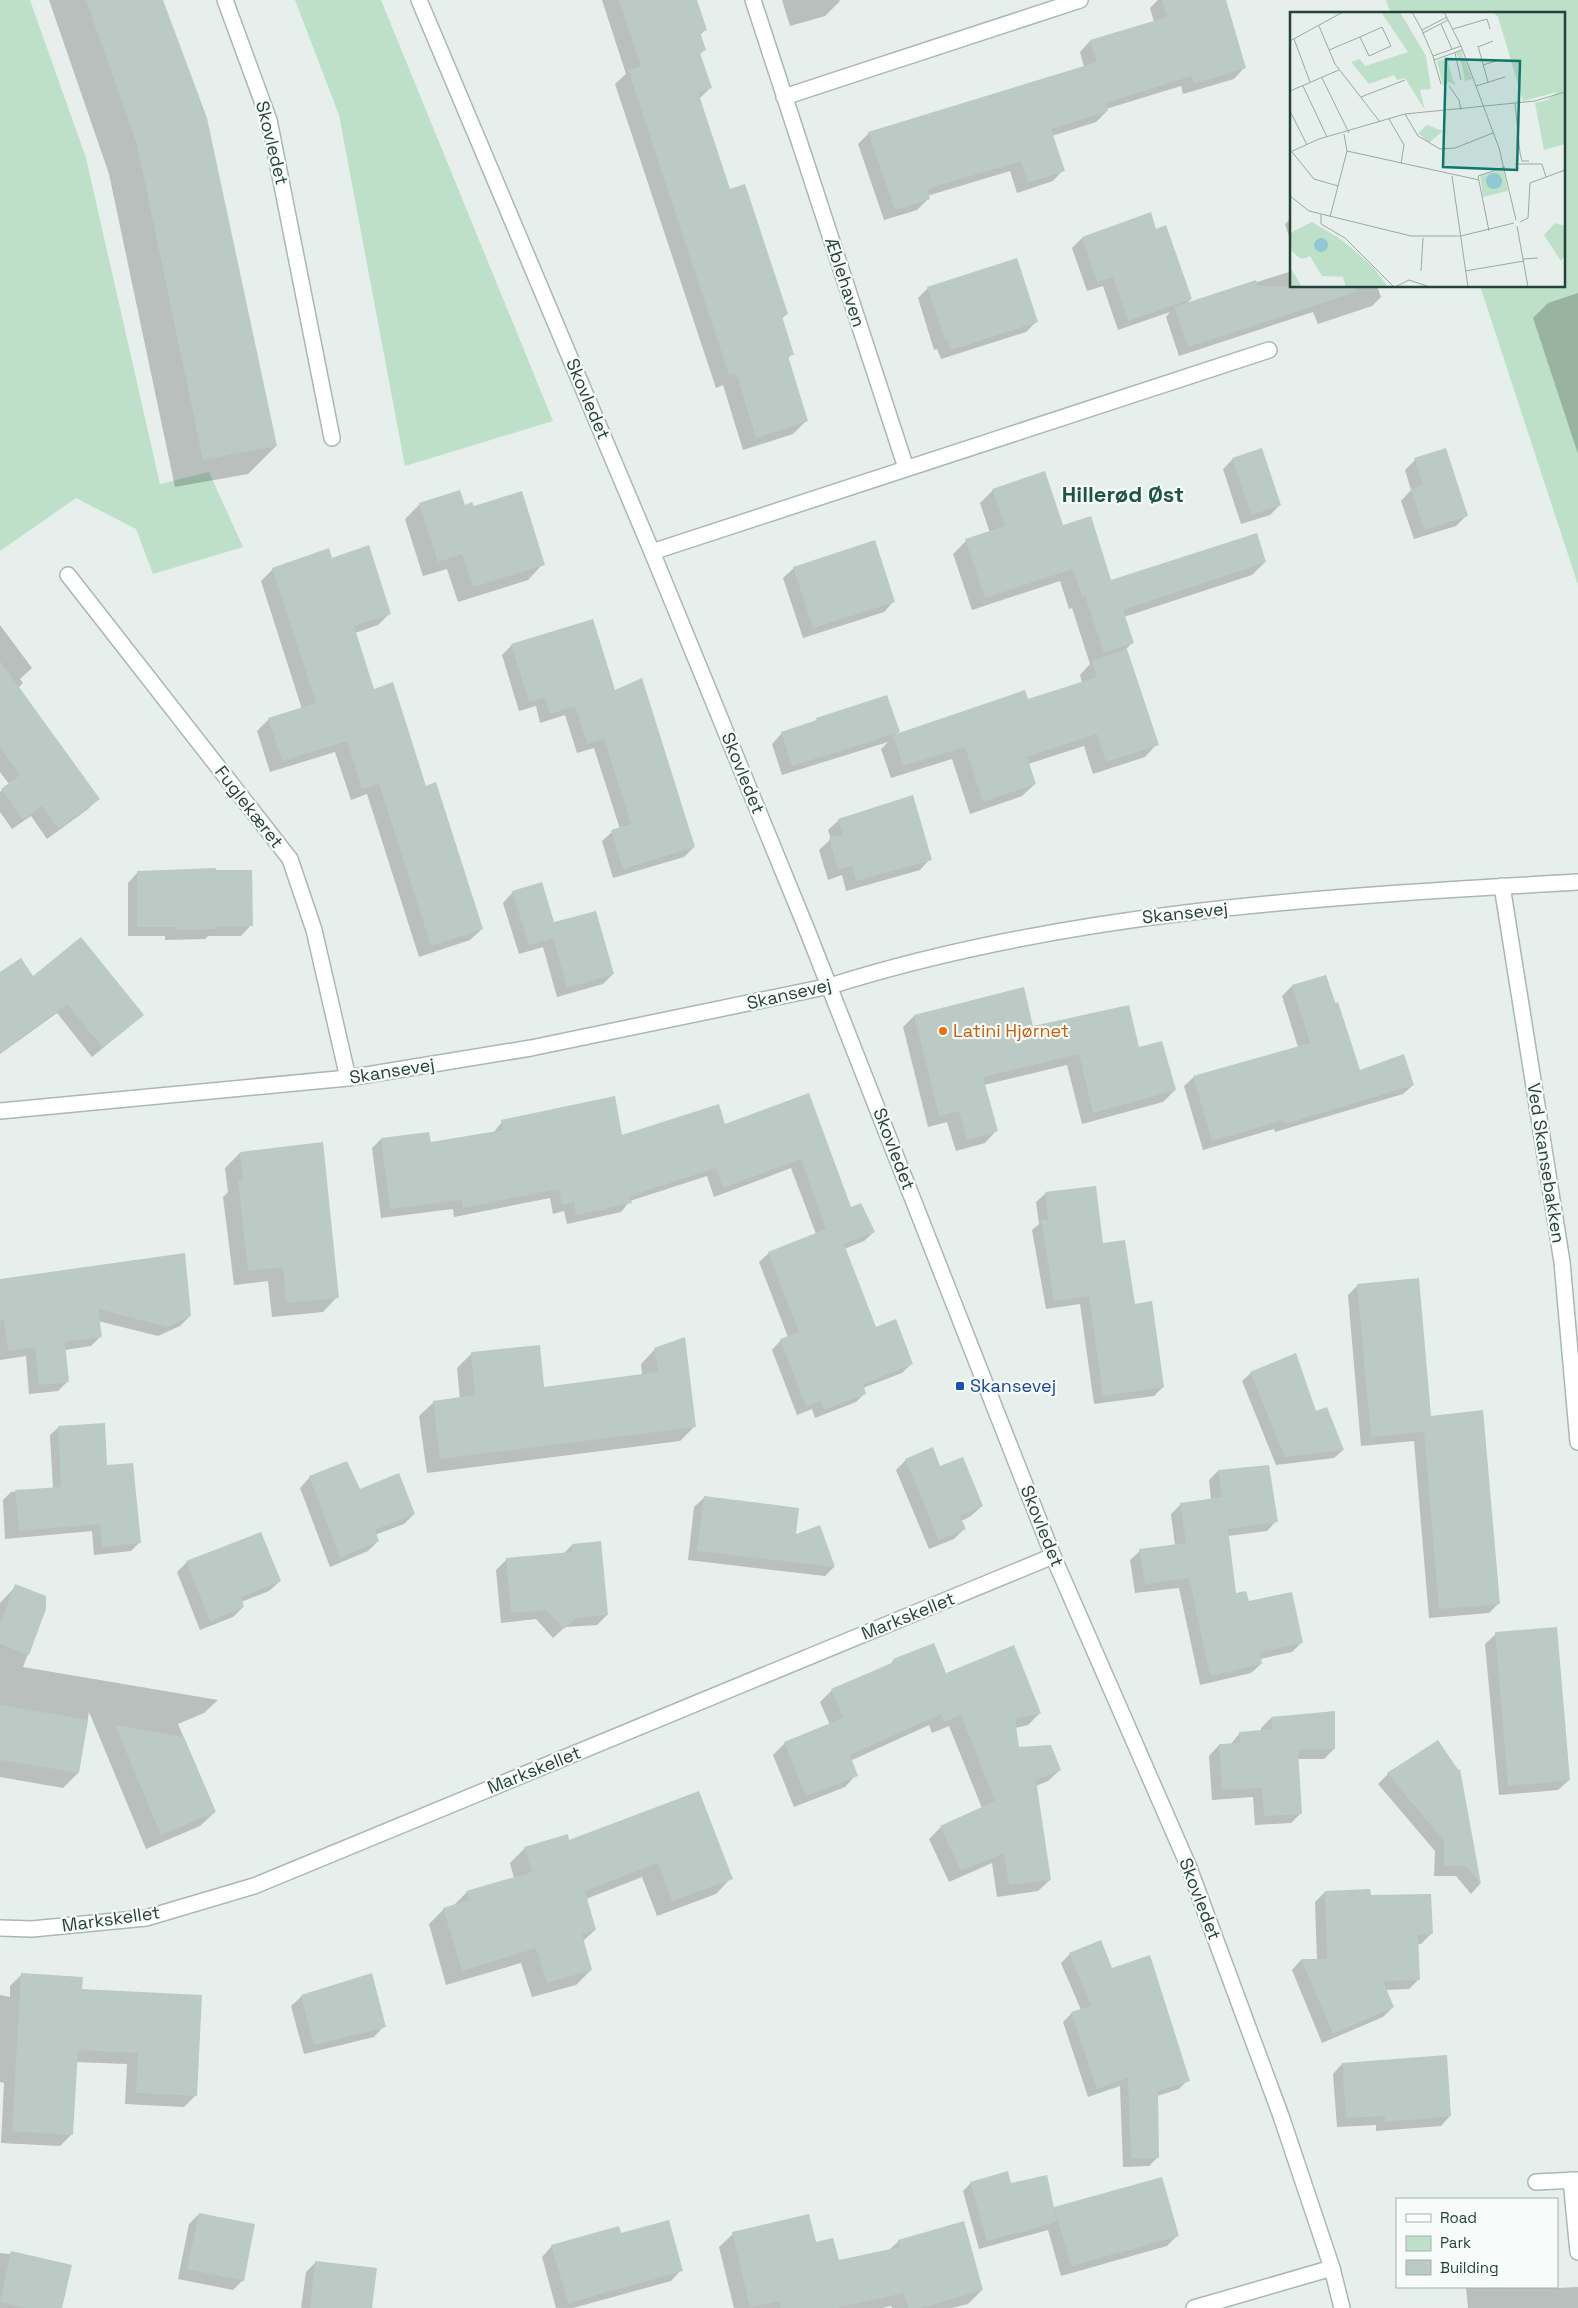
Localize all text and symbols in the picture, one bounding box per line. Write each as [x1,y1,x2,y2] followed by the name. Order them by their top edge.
[1290,12,1566,288] inset map
[251,98,294,187] street label: Skovledet
[820,234,871,330] street label: Æblehaven
[561,355,616,443] street label: Skovledet
[1062,480,1184,508] district label: Hillerød Øst
[717,729,770,817] street label: Skovledet
[210,761,289,853] street label: Fuglekæret
[1141,897,1229,928] street label: Skansevej
[744,973,833,1014] street label: Skansevej
[953,1019,1069,1042] place label: Latini Hjørnet
[937,1025,949,1037] marker: Latini Hjørnet
[348,1052,436,1089] street label: Skansevej
[1522,1081,1571,1245] street label: Ved Skansebakken
[868,1105,921,1193] street label: Skovledet
[970,1374,1056,1397] place label: Skansevej
[954,1380,966,1392] marker: Skansevej
[1016,1482,1069,1570] street label: Skovledet
[858,1586,958,1645] street label: Markskellet
[484,1740,584,1799] street label: Markskellet
[1174,1855,1227,1943] street label: Skovledet
[60,1900,162,1937] street label: Markskellet
[1396,2198,1558,2288] legend
[1440,2208,1477,2227] text: Road
[1440,2233,1471,2252] text: Park
[1440,2258,1499,2277] text: Building

